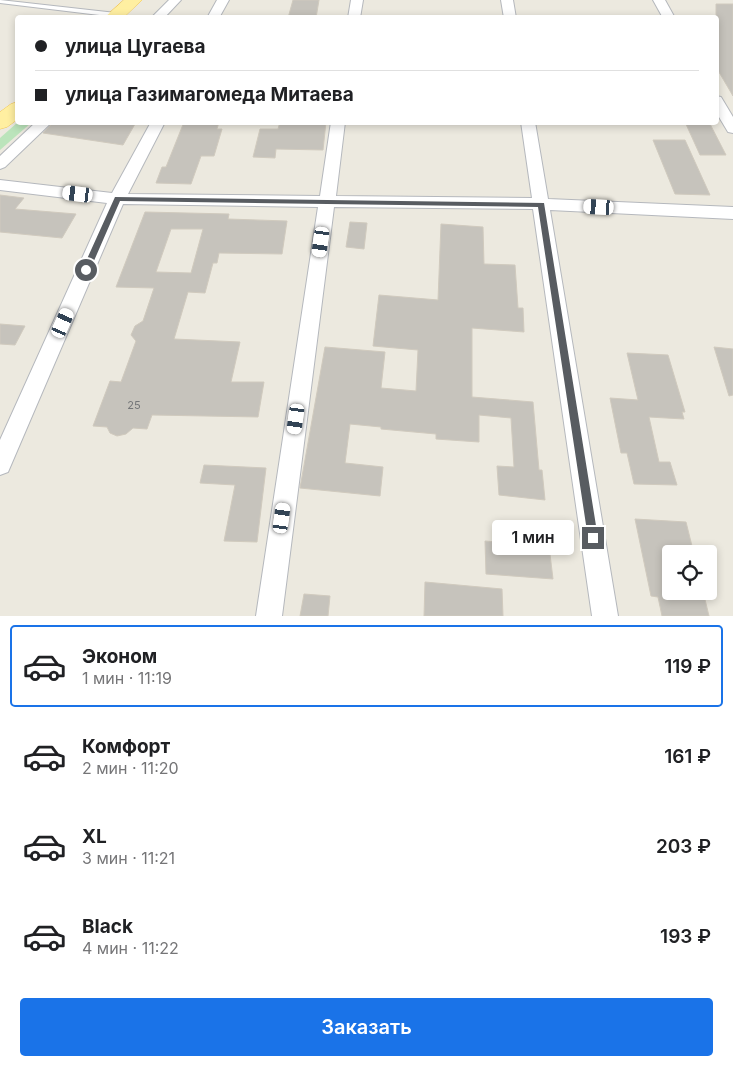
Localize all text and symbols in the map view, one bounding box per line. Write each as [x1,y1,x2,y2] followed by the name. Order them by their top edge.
[65,35,206,58] text: улица Цугаева
[65,83,354,106] text: улица Газимагомеда Митаева
[62,185,93,203] car
[583,199,614,215] car
[311,226,330,258] car
[75,259,97,281] route start
[50,306,75,340] car
[127,398,141,412] house number: 25
[286,403,305,435] car
[272,502,291,534] car
[493,520,576,556] callout: 1 мин
[511,527,555,547] text: 1 мин
[582,527,604,549] route end
[662,545,717,600] map controls
[662,545,717,600] button: locate
[22,644,67,689] icon: car
[82,645,157,668] text: Эконом
[664,655,711,678] text: 119 ₽
[82,668,172,688] text: 1 мин · 11:19
[22,734,67,779] icon: car
[82,735,170,758] text: Комфорт
[664,745,711,768] text: 161 ₽
[82,758,179,778] text: 2 мин · 11:20
[22,824,67,869] icon: car
[82,825,107,848] text: XL
[656,835,711,858] text: 203 ₽
[82,848,175,868] text: 3 мин · 11:21
[22,914,67,959] icon: car
[82,915,133,938] text: Black
[660,925,711,948] text: 193 ₽
[82,938,179,958] text: 4 мин · 11:22
[20,998,713,1056] button: Заказать

